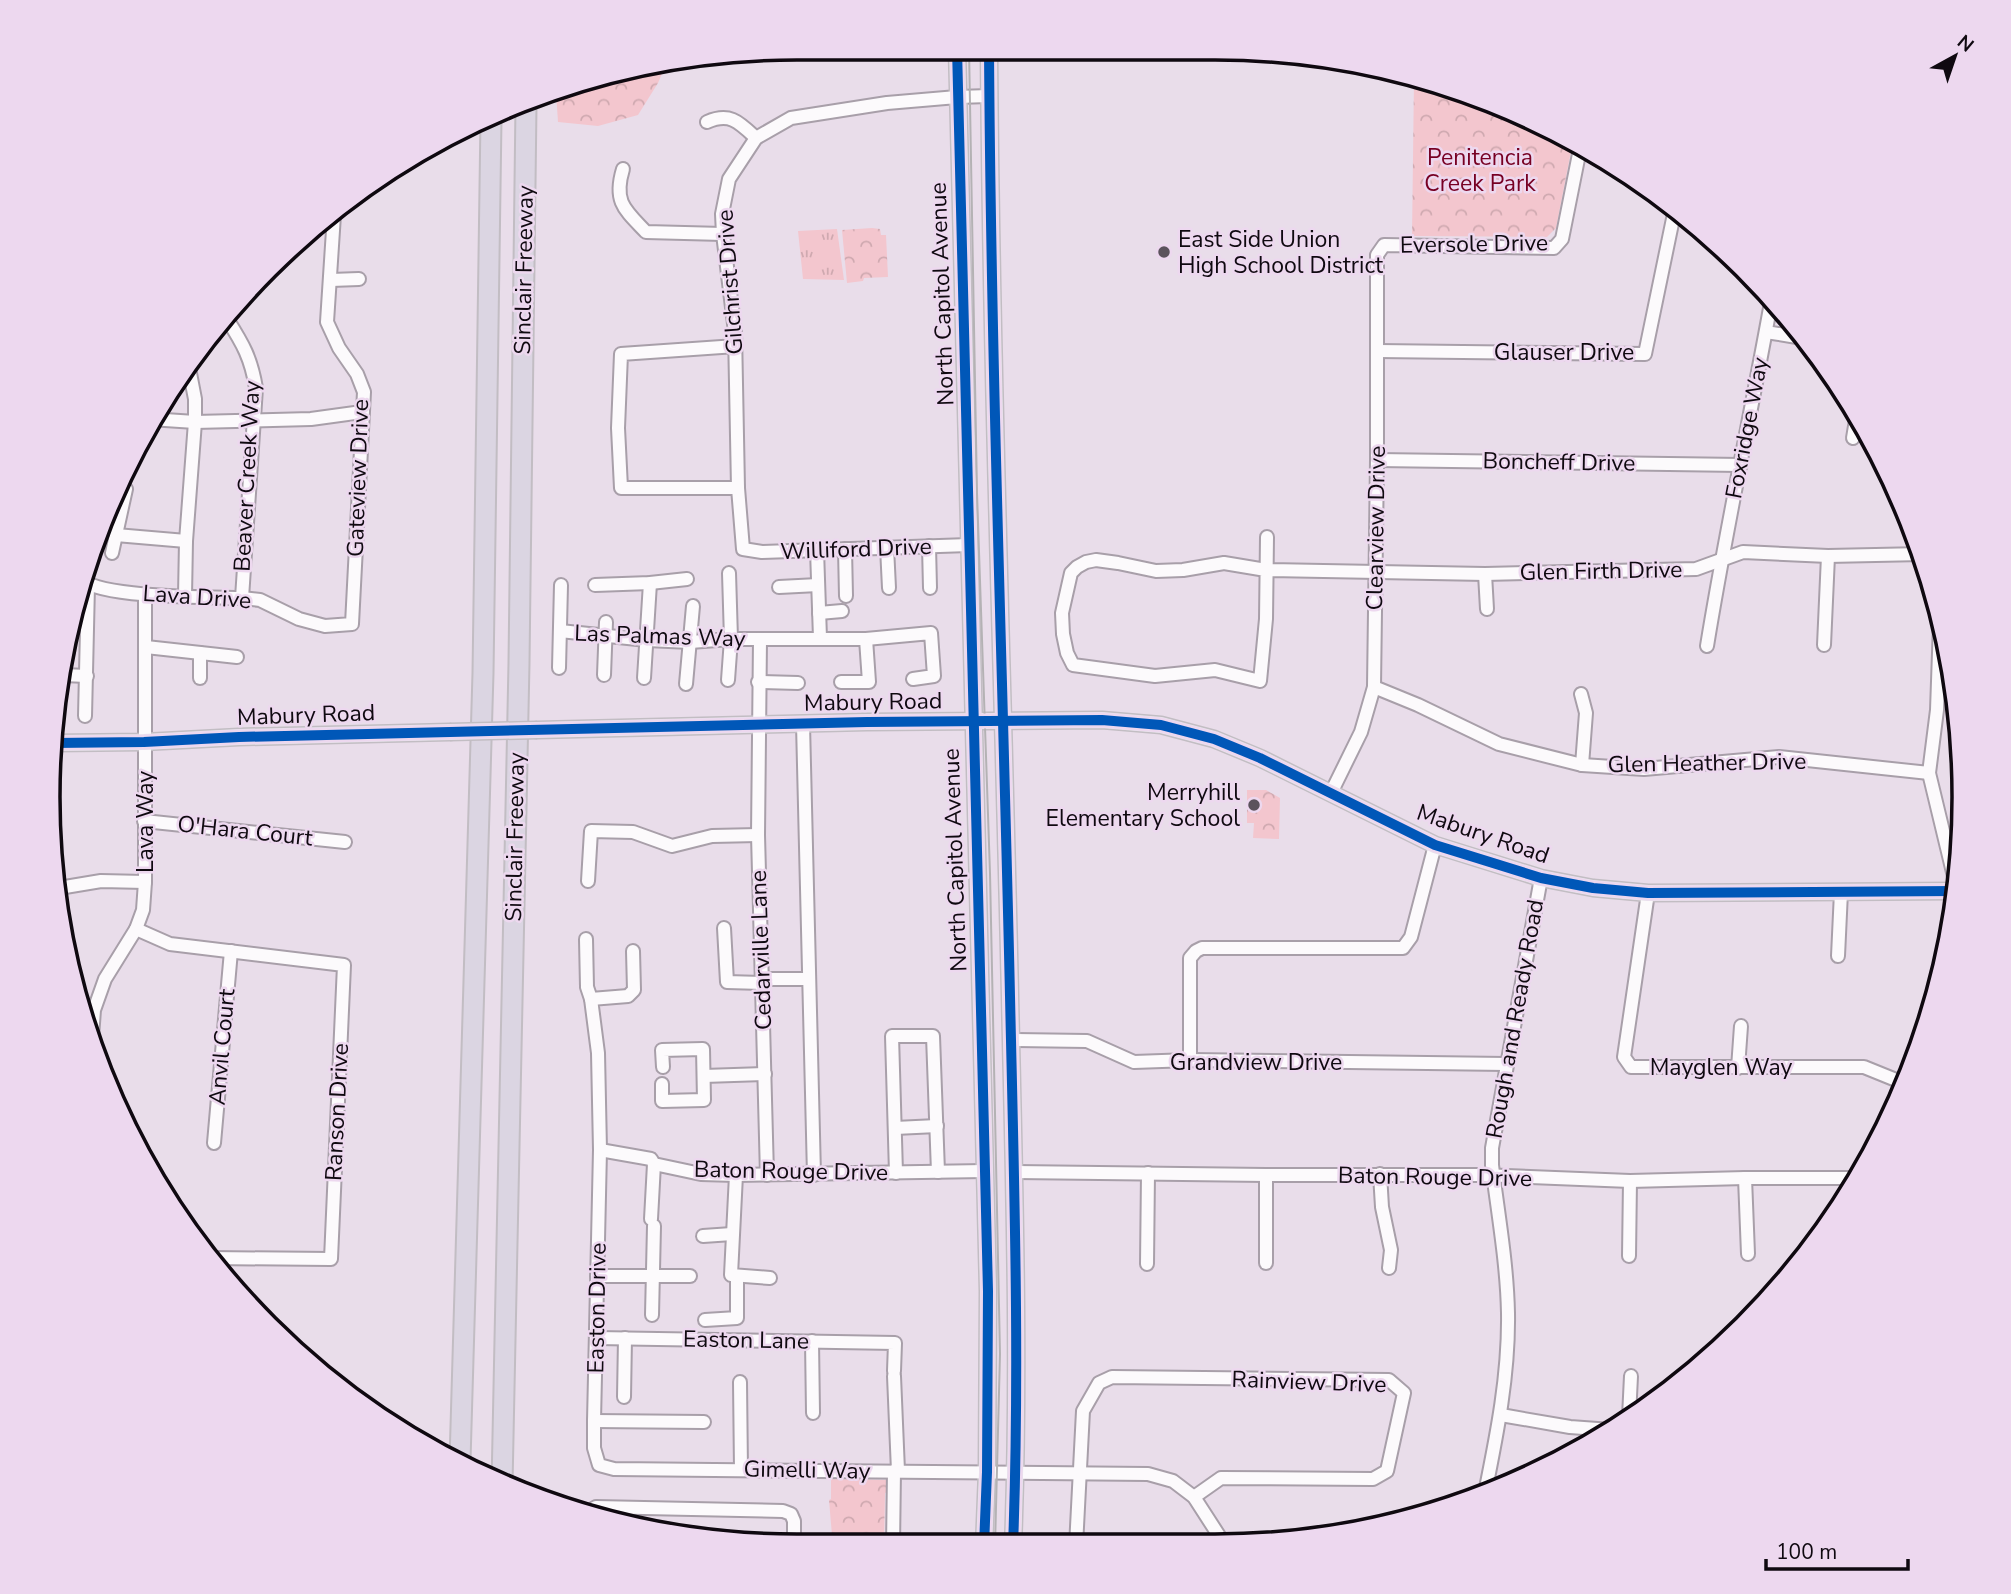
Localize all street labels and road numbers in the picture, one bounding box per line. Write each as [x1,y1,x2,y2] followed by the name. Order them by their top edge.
[923,182,961,406] street label: North Capitol Avenue
[507,185,541,355] street label: Sinclair Freeway
[709,208,751,356] street label: Gilchrist Drive
[1399,227,1549,261] street label: Eversole Drive
[1494,337,1634,368] street label: Glauser Drive
[1718,355,1776,501] street label: Foxridge Way
[227,380,267,572] street label: Beaver Creek Way
[340,399,376,557] street label: Gateview Drive
[1359,445,1393,611] street label: Clearview Drive
[1482,445,1636,479] street label: Boncheff Drive
[780,531,932,567] street label: Williford Drive
[1519,554,1683,588] street label: Glen Firth Drive
[142,578,252,616] street label: Lava Drive
[574,618,746,654] street label: Las Palmas Way
[804,685,942,719] street label: Mabury Road
[236,697,376,733] street label: Mabury Road
[1607,746,1807,780] street label: Glen Heather Drive
[936,748,974,972] street label: North Capitol Avenue
[498,752,532,922] street label: Sinclair Freeway
[130,771,161,873] street label: Lava Way
[1413,797,1553,871] street label: Mabury Road
[176,808,315,854] street label: O'Hara Court
[743,869,779,1031] street label: Cedarville Lane
[1479,897,1551,1141] street label: Rough and Ready Road
[201,986,243,1107] street label: Anvil Court
[318,1042,356,1182] street label: Ranson Drive
[1170,1047,1342,1078] street label: Grandview Drive
[1650,1052,1793,1083] street label: Mayglen Way
[694,1154,888,1188] street label: Baton Rouge Drive
[1338,1160,1532,1194] street label: Baton Rouge Drive
[580,1242,614,1374] street label: Easton Drive
[683,1323,809,1357] street label: Easton Lane
[1231,1364,1387,1400] street label: Rainview Drive
[743,1453,871,1487] street label: Gimelli Way

